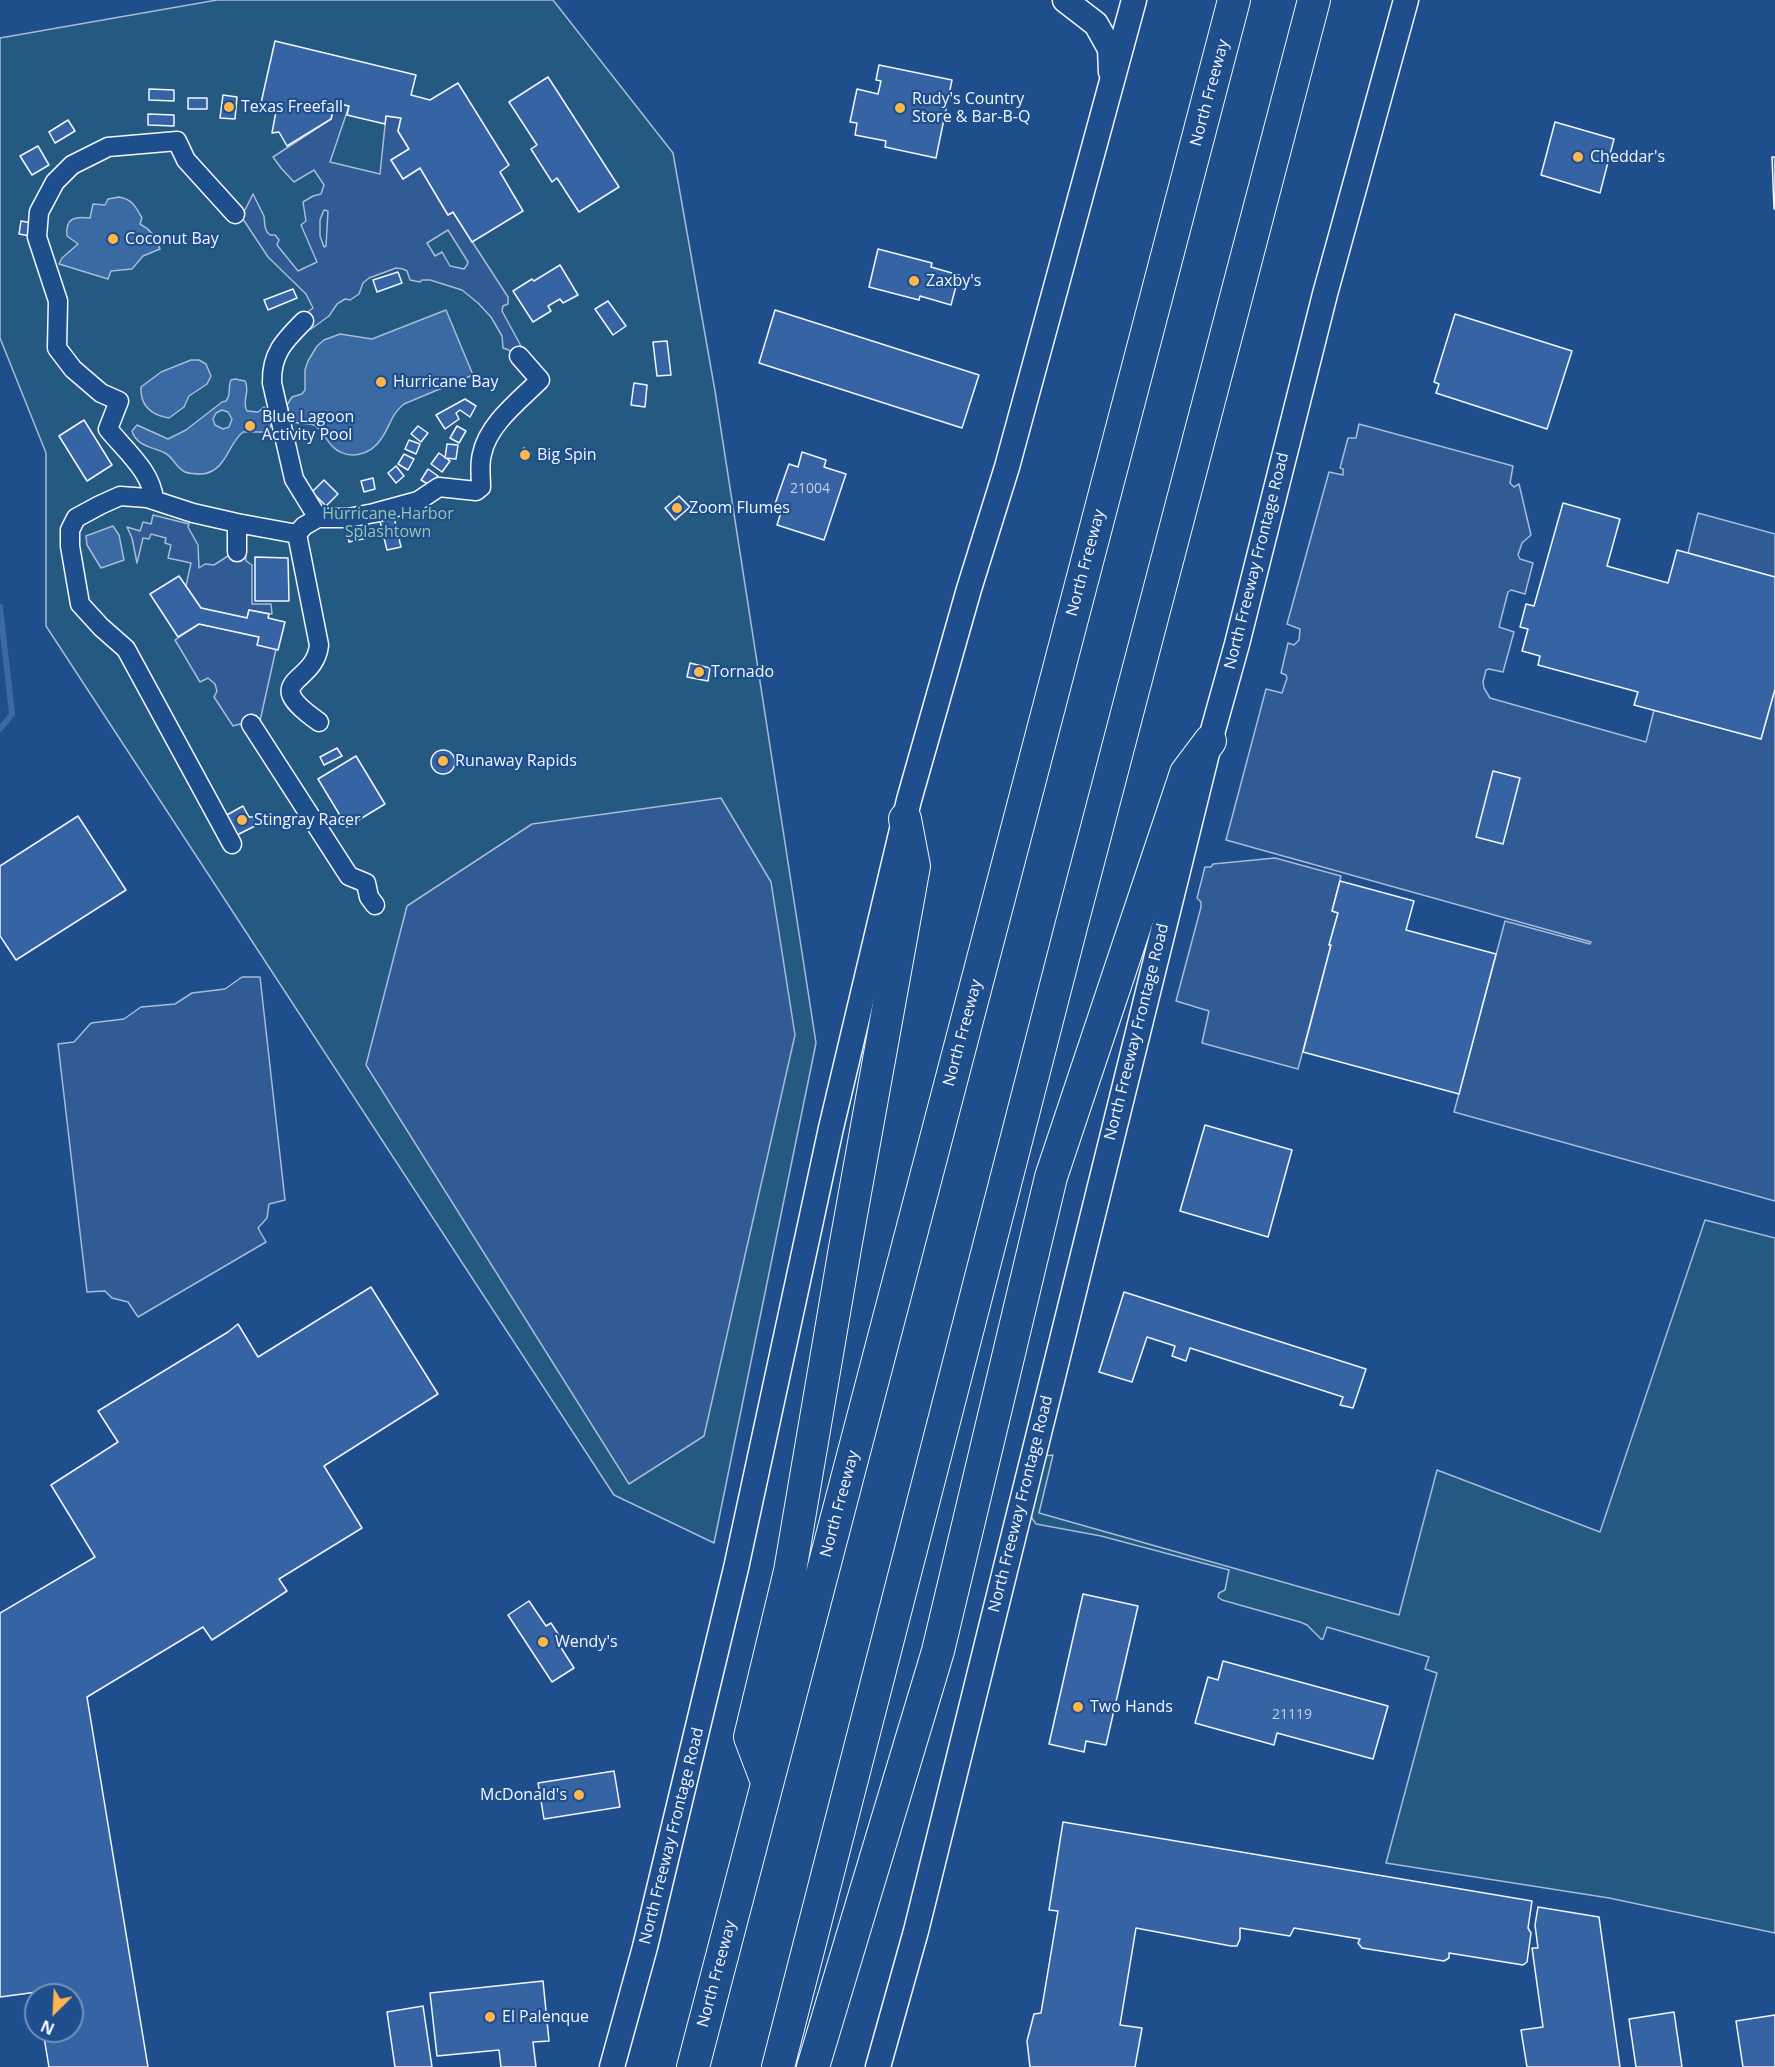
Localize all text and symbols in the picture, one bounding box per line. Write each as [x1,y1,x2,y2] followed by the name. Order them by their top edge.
[1186,37,1234,149] street label: North Freeway
[912,89,1030,127] place label: Rudy's Country Store & Bar-B-Q
[241,97,343,117] place label: Texas Freefall
[222,100,236,114] marker: Texas Freefall
[893,101,907,115] marker: Rudy's Country Store & Bar-B-Q
[1590,147,1665,167] place label: Cheddar's
[1571,150,1585,164] marker: Cheddar's
[125,229,219,249] place label: Coconut Bay
[106,232,120,246] marker: Coconut Bay
[926,271,981,291] place label: Zaxby's
[907,274,921,288] marker: Zaxby's
[393,372,498,392] place label: Hurricane Bay
[374,375,388,389] marker: Hurricane Bay
[262,407,354,445] place label: Blue Lagoon Activity Pool
[243,419,257,433] marker: Blue Lagoon Activity Pool
[537,445,597,465] place label: Big Spin
[518,448,532,462] marker: Big Spin
[1221,451,1293,671] street label: North Freeway Frontage Road
[790,481,830,497] house number: 21004
[689,498,790,518] place label: Zoom Flumes
[670,501,684,515] marker: Zoom Flumes
[322,504,454,542] park label: Hurricane Harbor Splashtown
[1062,507,1110,619] street label: North Freeway
[711,662,774,682] place label: Tornado
[692,665,706,679] marker: Tornado
[455,751,577,771] place label: Runaway Rapids
[436,754,450,768] marker: Runaway Rapids
[254,810,361,830] place label: Stingray Racer
[235,813,249,827] marker: Stingray Racer
[1101,922,1173,1142] street label: North Freeway Frontage Road
[939,977,987,1089] street label: North Freeway
[985,1394,1057,1614] street label: North Freeway Frontage Road
[816,1448,864,1560] street label: North Freeway
[555,1632,618,1652] place label: Wendy's
[536,1635,550,1649] marker: Wendy's
[1090,1697,1173,1717] place label: Two Hands
[1071,1700,1085,1714] marker: Two Hands
[1272,1707,1312,1723] house number: 21119
[636,1726,708,1946] street label: North Freeway Frontage Road
[480,1785,567,1805] place label: McDonald's
[572,1788,586,1802] marker: McDonald's
[693,1918,741,2030] street label: North Freeway
[24,1983,84,2043] north arrow
[502,2007,589,2027] place label: El Palenque
[483,2010,497,2024] marker: El Palenque
[37,2015,58,2040] text: N

